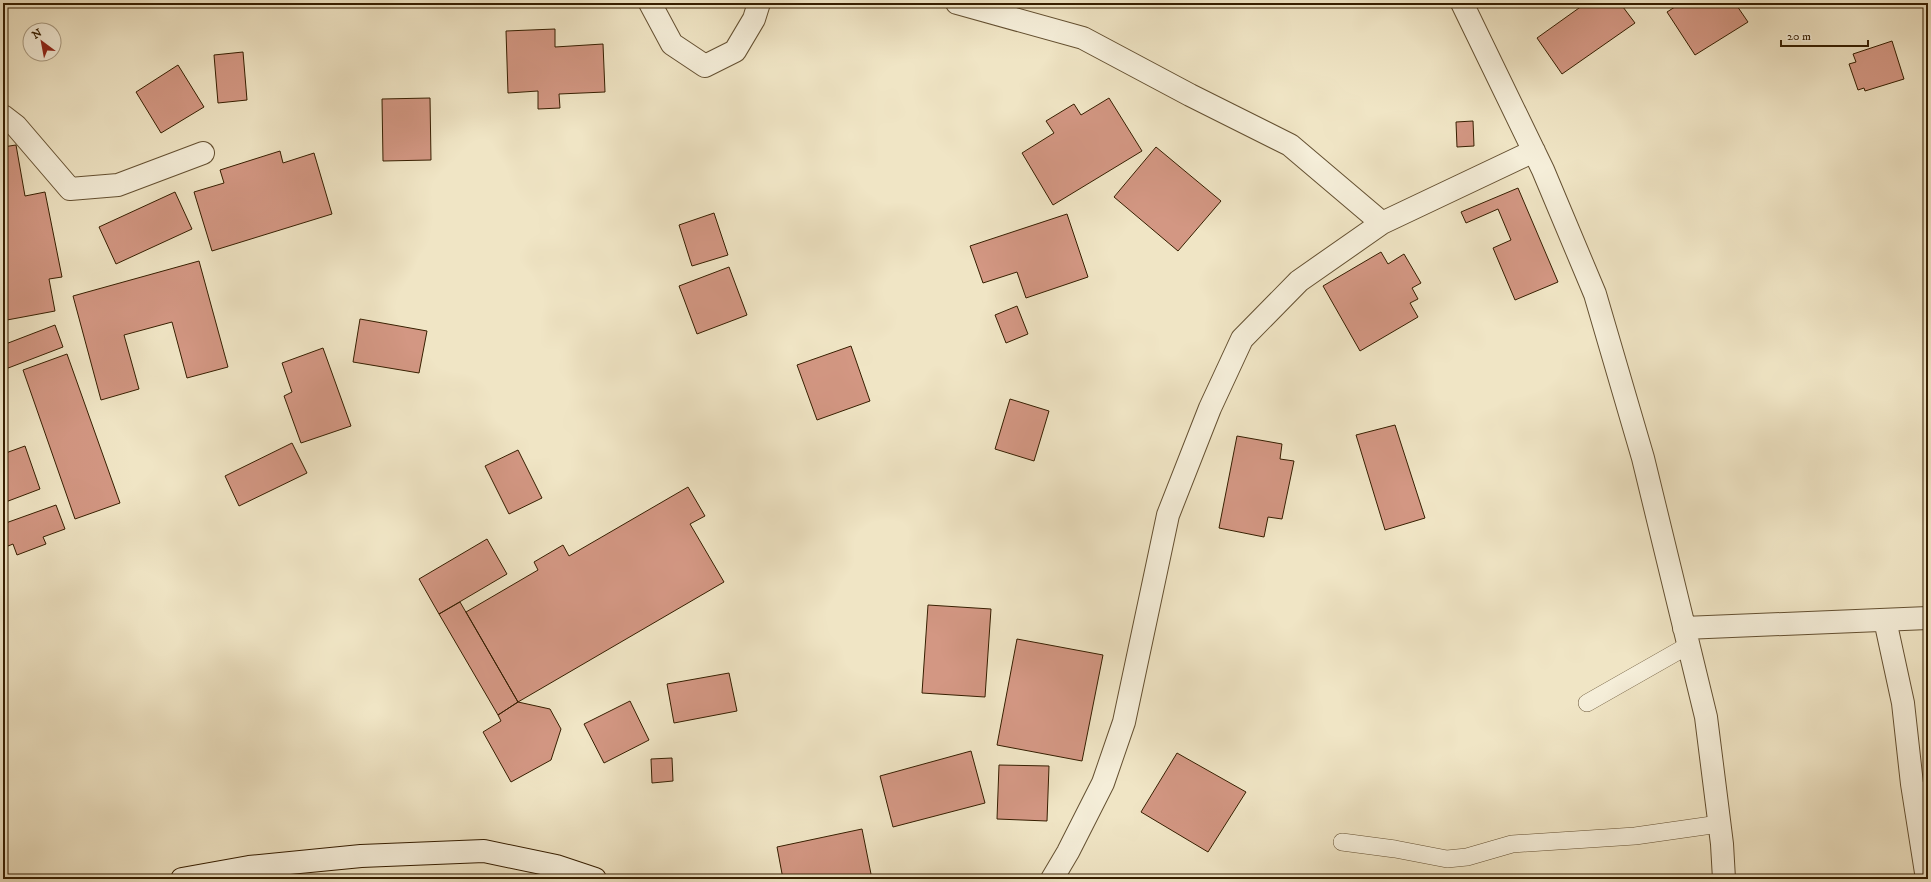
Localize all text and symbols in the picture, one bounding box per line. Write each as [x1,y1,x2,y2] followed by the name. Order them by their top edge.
[22,22,62,62] north arrow
[1781,22,1868,48] scale bar
[30,26,45,43] text: N
[1787,29,1811,44] text: 20 m

